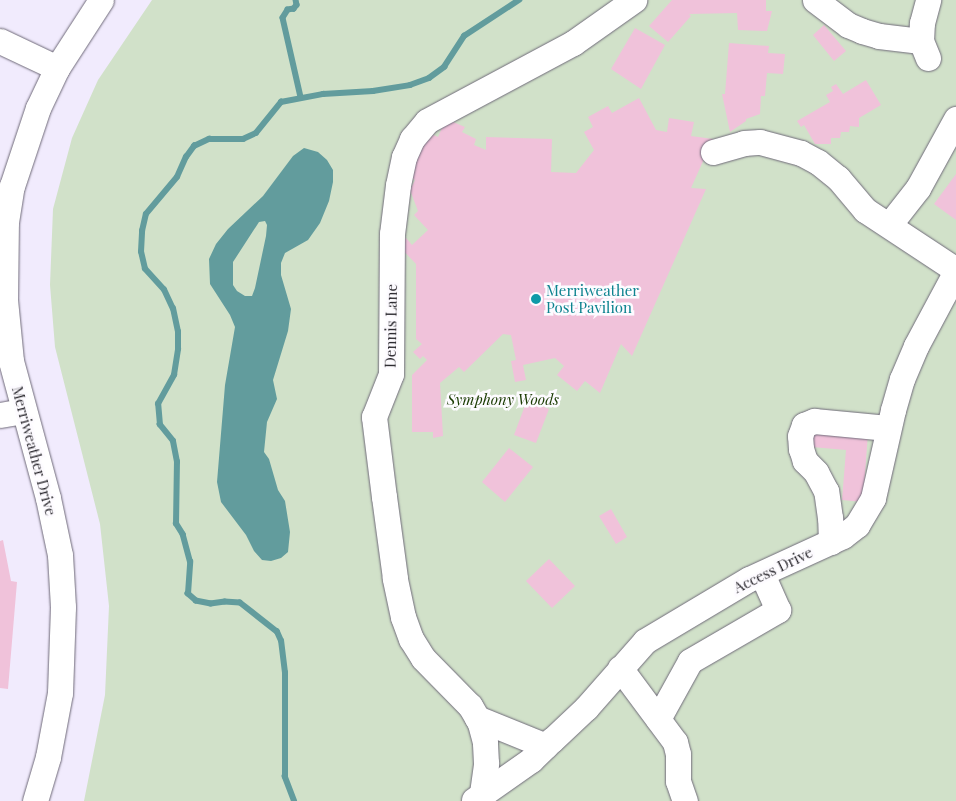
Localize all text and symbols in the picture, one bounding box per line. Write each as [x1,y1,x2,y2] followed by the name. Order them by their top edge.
[546,281,639,316] place label: Merriweather Post Pavilion
[381,284,401,368] street label: Dennis Lane
[530,293,542,305] marker: Merriweather Post Pavilion
[8,384,60,518] street label: Merriweather Drive
[447,391,559,409] park label: Symphony Woods
[731,543,815,597] street label: Access Drive

